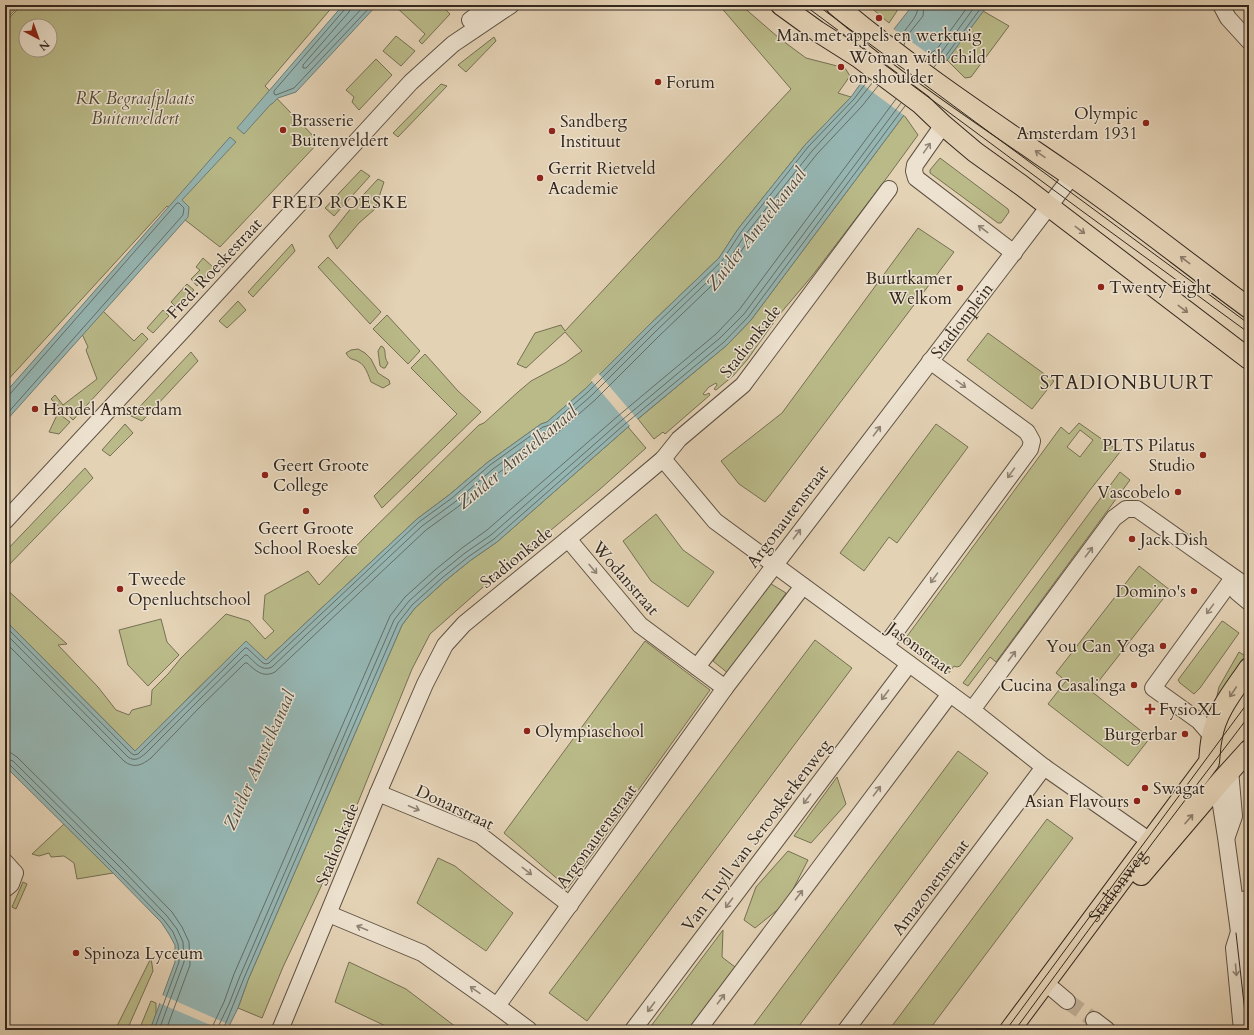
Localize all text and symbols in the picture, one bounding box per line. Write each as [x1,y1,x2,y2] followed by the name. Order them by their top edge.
[874,13,884,23] marker: Man met appels en werktuig
[18,18,58,58] north arrow
[777,24,982,47] place label: Man met appels en werktuig
[35,36,53,54] text: N
[848,46,986,89] place label: Woman with child on shoulder
[836,62,846,72] marker: Woman with child on shoulder
[666,71,715,94] place label: Forum
[653,77,663,87] marker: Forum
[76,87,195,130] park label: RK Begraafplaats Buitenveldert
[1016,102,1138,145] place label: Olympic Amsterdam 1931
[291,109,389,152] place label: Brasserie Buitenveldert
[560,110,628,153] place label: Sandberg Instituut
[1141,118,1151,128] marker: Olympic Amsterdam 1931
[278,125,288,135] marker: Brasserie Buitenveldert
[547,126,557,136] marker: Sandberg Instituut
[923,142,931,153] one-way arrow
[1034,150,1045,158] one-way arrow
[548,157,656,200] place label: Gerrit Rietveld Academie
[700,162,813,296] water label: Zuider Amstelkanaal
[535,173,545,183] marker: Gerrit Rietveld Academie
[272,190,408,215] district label: FRED ROESKE
[162,212,268,324] street label: Fred. Roeskestraat
[978,225,989,233] one-way arrow
[1074,226,1085,235] one-way arrow
[1179,256,1190,264] one-way arrow
[865,267,953,310] place label: Buurtkamer Welkom
[1109,276,1212,299] place label: Twenty Eight
[926,278,998,363] street label: Stadionplein
[1096,282,1106,292] marker: Twenty Eight
[955,283,965,293] marker: Buurtkamer Welkom
[715,300,786,383] street label: Stadionkade
[1178,305,1189,313] one-way arrow
[1040,370,1214,396] district label: STADIONBUURT
[956,380,967,388] one-way arrow
[43,398,183,421] place label: Handel Amsterdam
[452,399,584,515] water label: Zuider Amstelkanaal
[30,404,40,414] marker: Handel Amsterdam
[872,425,881,436] one-way arrow
[1102,434,1195,477] place label: PLTS Pilatus Studio
[1198,450,1208,460] marker: PLTS Pilatus Studio
[273,454,369,497] place label: Geert Groote College
[741,460,834,573] street label: Argonautenstraat
[1007,468,1015,479] one-way arrow
[260,470,270,480] marker: Geert Groote College
[1097,481,1170,504] place label: Vascobelo
[1173,487,1183,497] marker: Vascobelo
[301,506,311,516] marker: Geert Groote School Roeske
[254,517,358,560] place label: Geert Groote School Roeske
[475,521,557,594] street label: Stadionkade
[793,528,802,539] one-way arrow
[1137,528,1209,551] place label: Jack Dish
[1127,534,1137,544] marker: Jack Dish
[586,536,665,621] street label: Wodanstraat
[1085,546,1093,557] one-way arrow
[589,564,598,575] one-way arrow
[128,568,251,611] place label: Tweede Openluchtschool
[930,572,938,583] one-way arrow
[1115,580,1186,603] place label: Domino's
[115,584,125,594] marker: Tweede Openluchtschool
[1189,586,1199,596] marker: Domino's
[1206,603,1214,614] one-way arrow
[880,615,957,680] street label: Jasonstraat
[1046,635,1156,658] place label: You Can Yoga
[1158,641,1168,651] marker: You Can Yoga
[1008,651,1016,662] one-way arrow
[1001,674,1127,697] place label: Cucina Casalinga
[1129,680,1139,690] marker: Cucina Casalinga
[218,686,302,834] water label: Zuider Amstelkanaal
[1229,686,1237,697] one-way arrow
[881,689,889,700] one-way arrow
[1159,698,1222,721] place label: FysioXL
[1144,703,1156,715] marker: FysioXL
[535,720,645,743] place label: Olympiaschool
[1104,723,1178,746] place label: Burgerbar
[522,726,532,736] marker: Olympiaschool
[1180,729,1190,739] marker: Burgerbar
[676,734,837,936] street label: Van Tuyll van Serooskerkenweg
[1153,777,1205,800] place label: Swagat
[412,779,498,836] street label: Donarstraat
[551,779,642,893] street label: Argonautenstraat
[1140,783,1150,793] marker: Swagat
[873,785,881,796] one-way arrow
[1025,790,1129,813] place label: Asian Flavours
[803,793,811,804] one-way arrow
[1132,796,1142,806] marker: Asian Flavours
[310,799,364,889] street label: Stadionkade
[408,805,420,812] one-way arrow
[1184,814,1193,824] one-way arrow
[887,834,975,940] street label: Amazonenstraat
[1083,844,1153,927] street label: Stadionweg
[521,867,532,876] one-way arrow
[795,889,803,900] one-way arrow
[725,897,733,908] one-way arrow
[356,923,368,931] one-way arrow
[84,942,204,965] place label: Spinoza Lyceum
[71,948,81,958] marker: Spinoza Lyceum
[1233,963,1240,976] one-way arrow
[470,986,481,994] one-way arrow
[717,993,726,1004] one-way arrow
[647,1001,655,1012] one-way arrow

